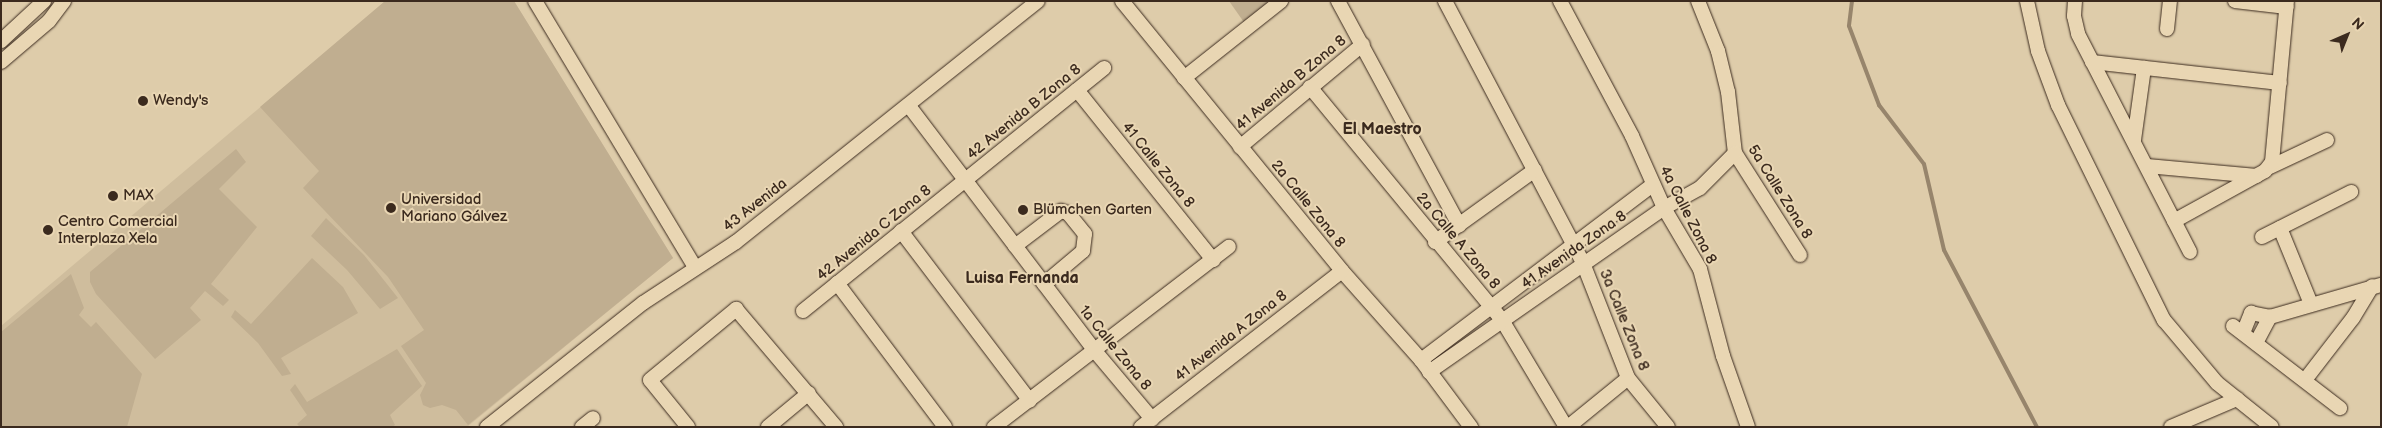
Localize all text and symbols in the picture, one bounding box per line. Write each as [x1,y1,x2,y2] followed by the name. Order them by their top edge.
[2322,10,2372,60] north arrow
[2348,14,2367,34] text: N
[1232,32,1350,134] street label: 41 Avenida B Zona 8
[963,60,1085,164] street label: 42 Avenida B Zona 8
[153,92,208,110] place label: Wendy's
[137,95,149,107] marker: Wendy's
[1118,118,1198,212] street label: 41 Calle Zona 8
[1342,120,1422,140] district label: El Maestro
[1744,142,1816,242] street label: 5a Calle Zona 8
[1267,157,1349,251] street label: 2a Calle Zona 8
[1656,163,1720,267] street label: 4a Calle Zona 8
[719,174,791,236] street label: 43 Avenida
[813,181,935,285] street label: 42 Avenida C Zona 8
[123,187,154,205] place label: MAX
[1412,189,1504,293] street label: 2a Calle A Zona 8
[107,190,119,202] marker: MAX
[401,190,507,225] place label: Universidad Mariano Gálvez
[1033,201,1152,219] place label: Blümchen Garten
[385,202,397,214] marker: Universidad Mariano Gálvez
[1017,204,1029,216] marker: Blümchen Garten
[1518,207,1630,293] street label: 41 Avenida Zona 8
[58,212,177,247] place label: Centro Comercial Interplaza Xela
[42,224,54,236] marker: Centro Comercial Interplaza Xela
[1595,267,1653,373] street label: 3a Calle Zona 8
[965,269,1079,289] district label: Luisa Fernanda
[1171,287,1291,385] street label: 41 Avenida A Zona 8
[1075,302,1155,394] street label: 1a Calle Zona 8

